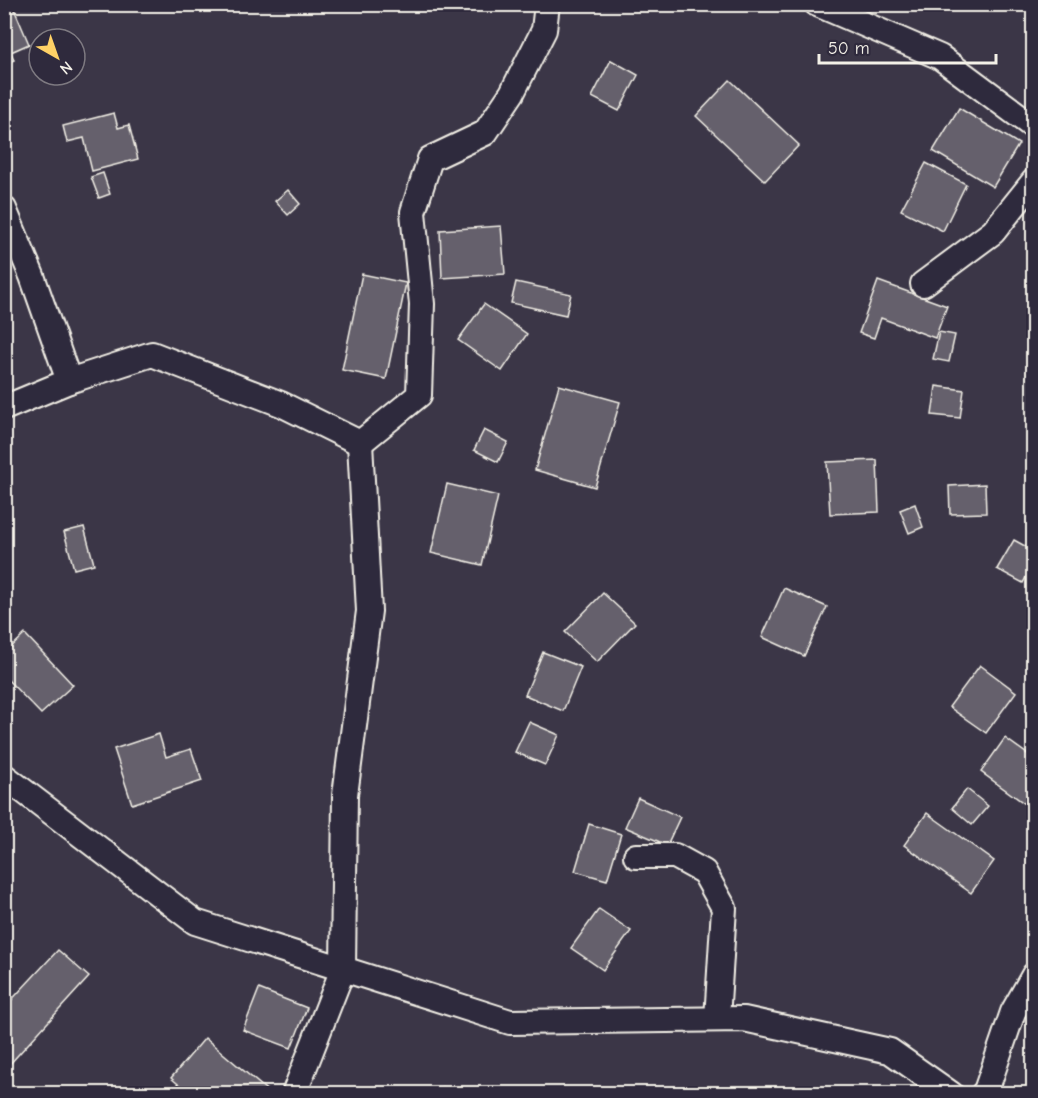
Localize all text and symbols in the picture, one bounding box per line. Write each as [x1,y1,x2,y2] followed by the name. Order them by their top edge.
[27,27,87,87] north arrow
[819,27,996,65] scale bar
[828,38,870,59] text: 50 m
[56,57,76,78] text: N

